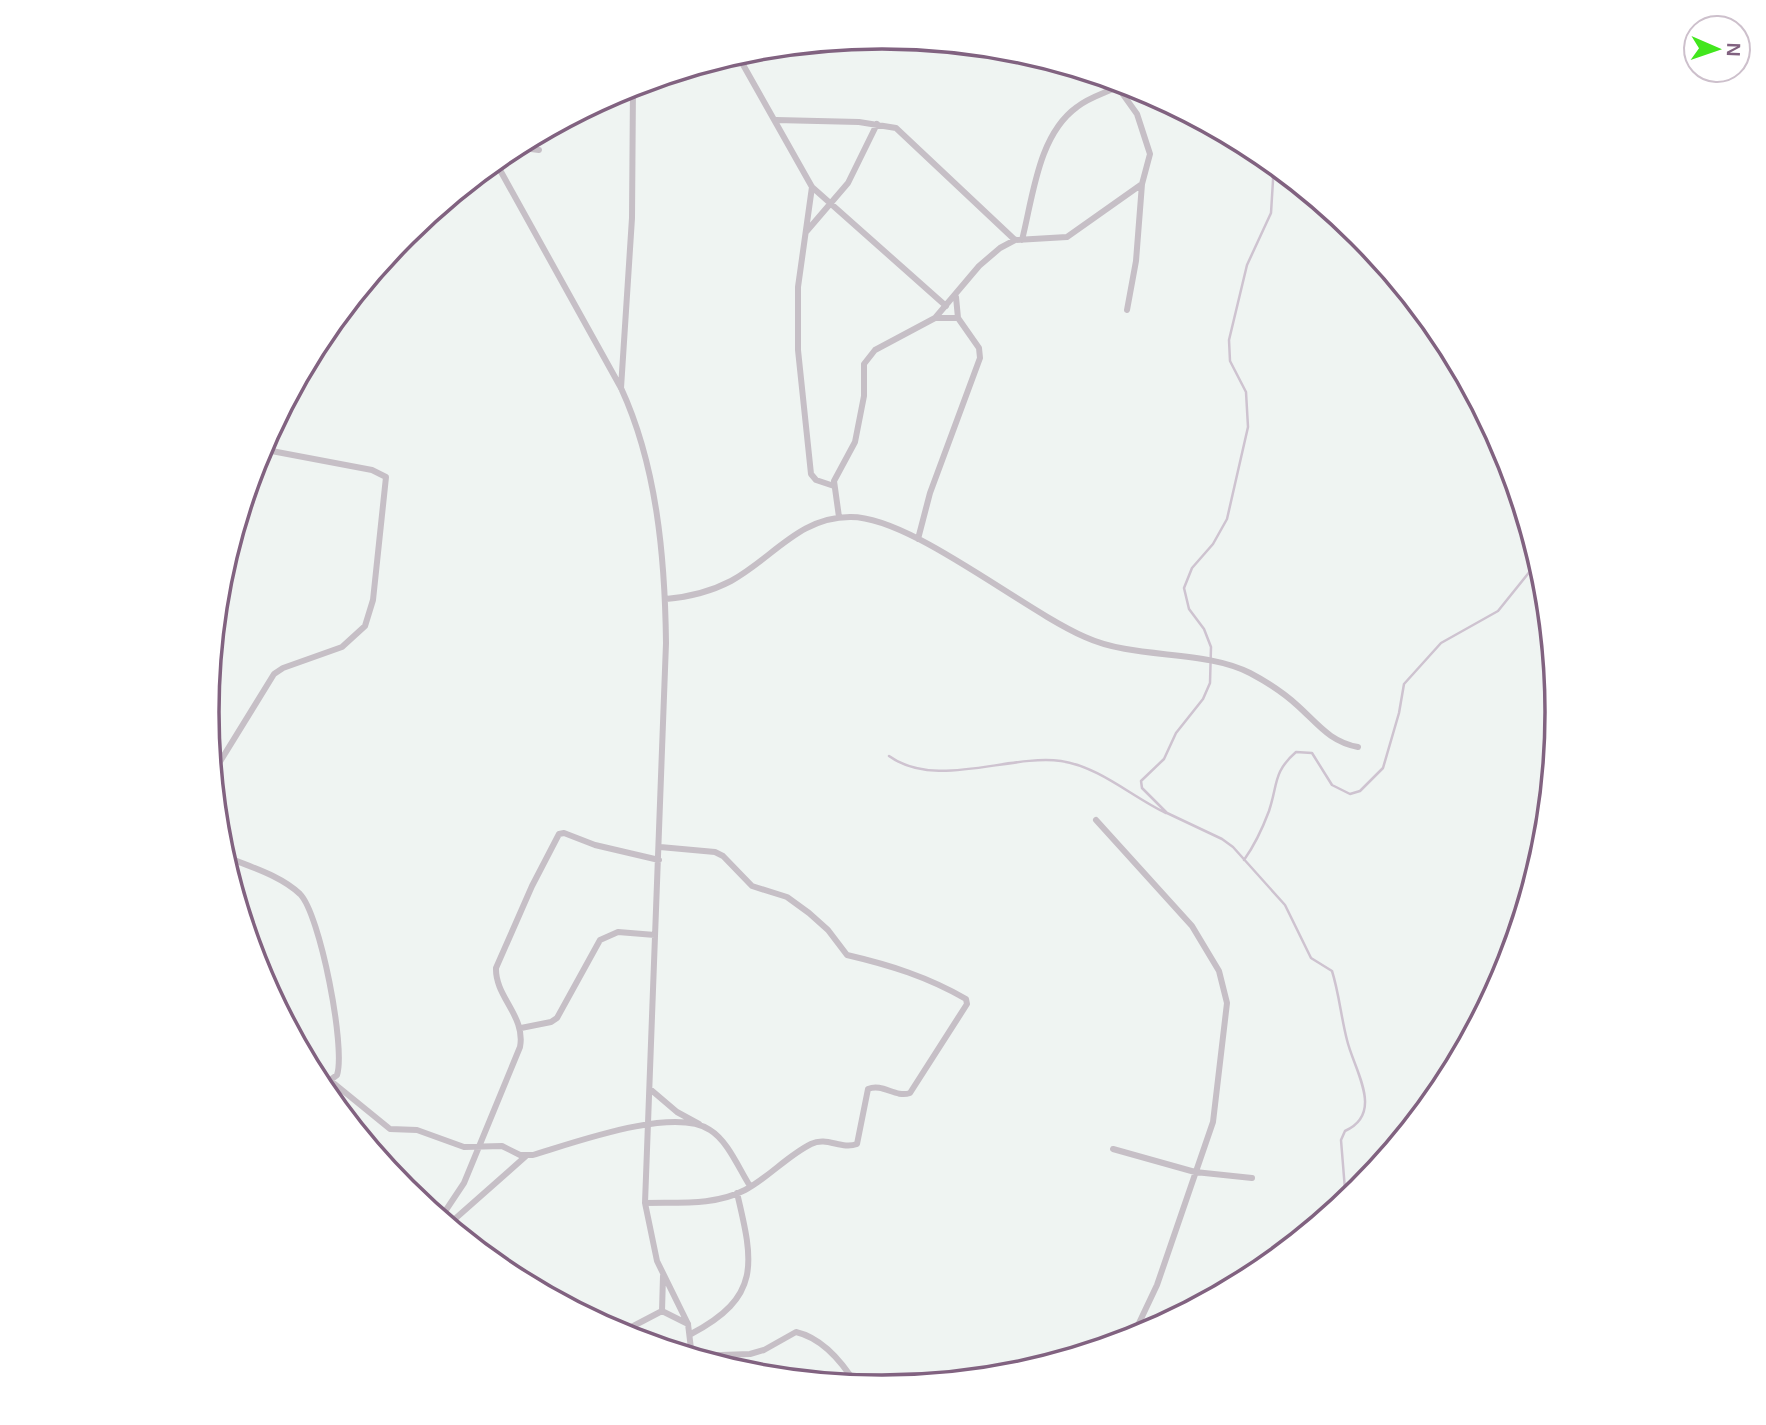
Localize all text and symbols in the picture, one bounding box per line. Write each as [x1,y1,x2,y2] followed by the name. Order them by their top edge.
[1682,14,1752,84] north arrow
[1723,42,1744,57] text: N

